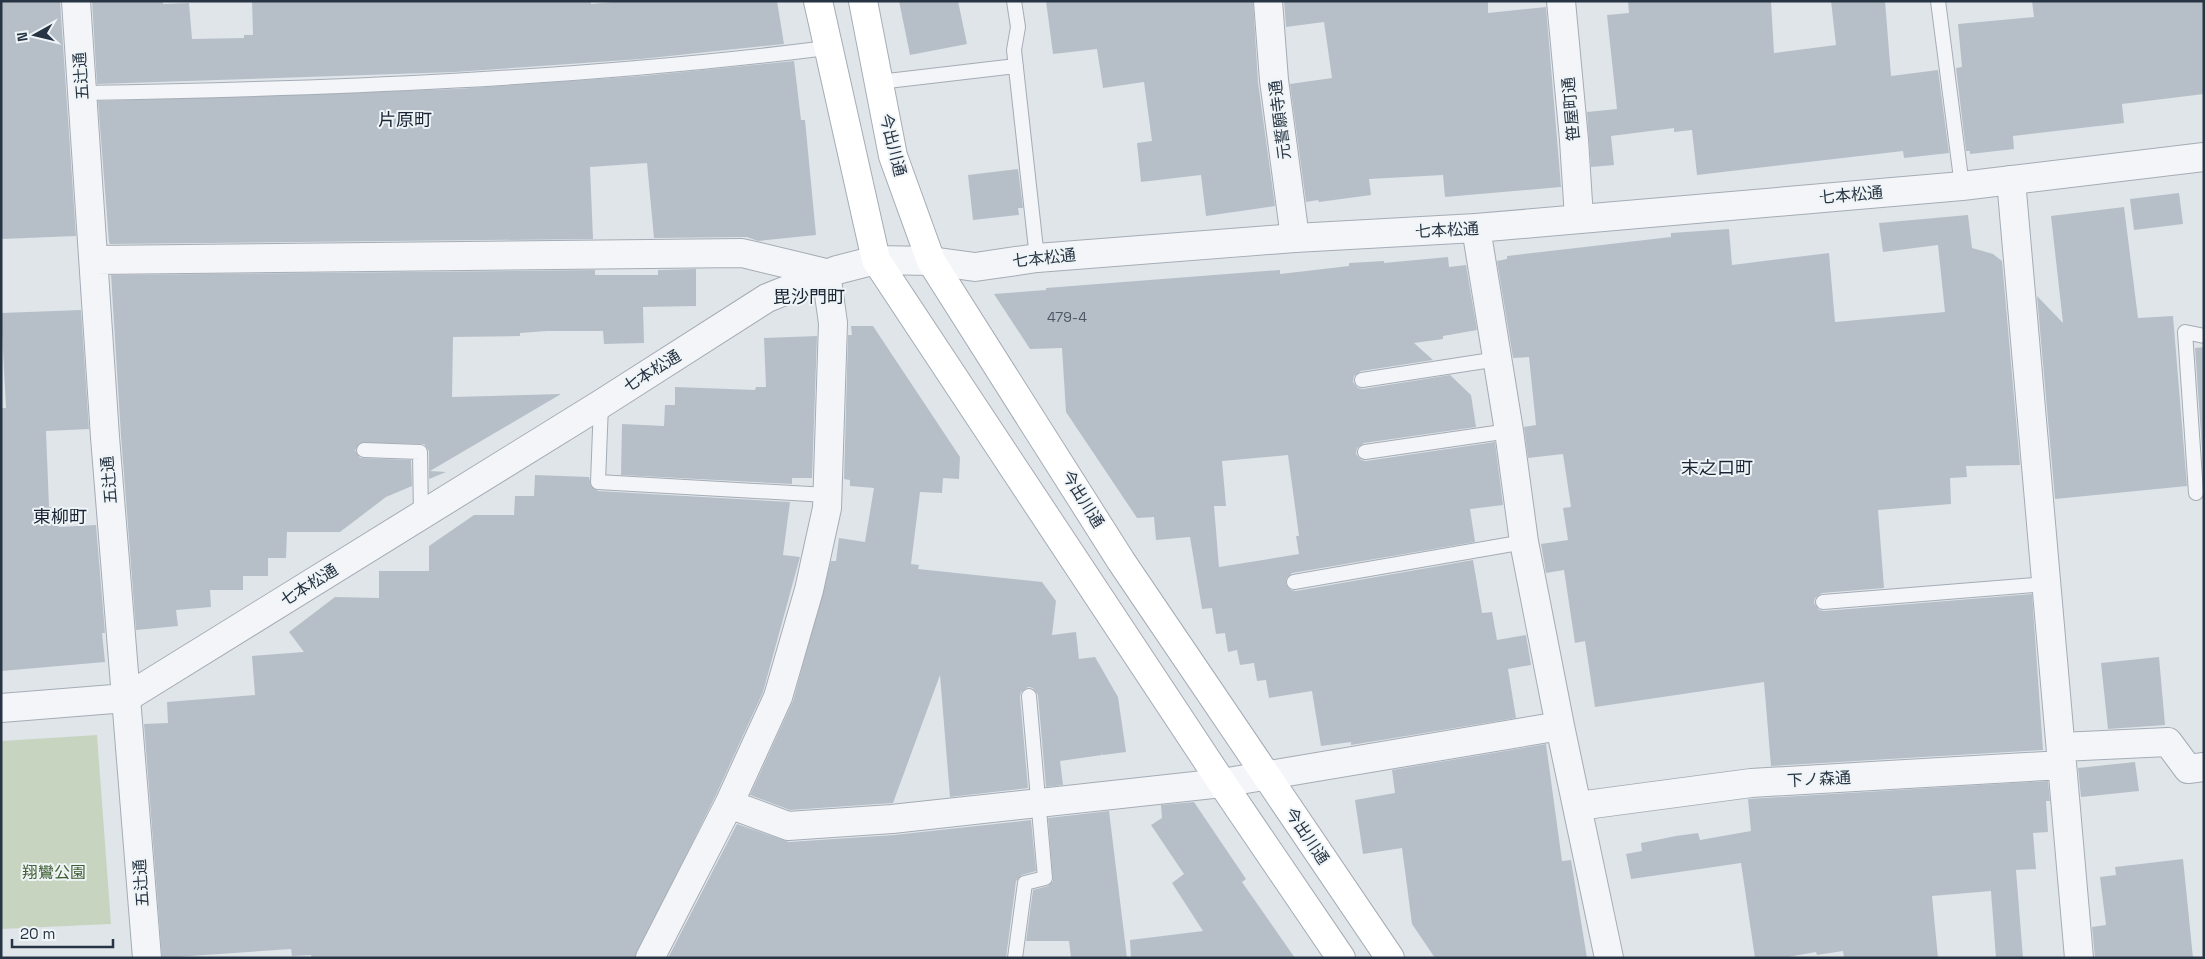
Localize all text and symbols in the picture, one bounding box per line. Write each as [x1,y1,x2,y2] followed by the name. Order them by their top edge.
[10,10,60,60] north arrow
[13,31,32,43] text: N
[69,51,93,101] street label: 五辻通
[1558,76,1584,142] street label: 笹屋町通
[1265,79,1295,161] street label: 元誓願寺通
[378,108,432,131] district label: 片原町
[875,111,911,179] street label: 今出川通
[1818,182,1884,208] street label: 七本松通
[1414,218,1480,242] street label: 七本松通
[1011,244,1077,272] street label: 七本松通
[773,285,845,308] district label: 毘沙門町
[1047,308,1087,326] house number: 479-4
[619,345,685,397] street label: 七本松通
[96,455,122,505] street label: 五辻通
[1681,456,1753,479] district label: 末之口町
[1057,466,1109,532] street label: 今出川通
[33,505,87,528] district label: 東柳町
[276,559,342,611] street label: 七本松通
[1786,767,1852,791] street label: 下ノ森通
[1280,804,1334,868] street label: 今出川通
[129,858,153,908] street label: 五辻通
[22,862,86,883] park label: 翔鸞公園
[12,916,114,948] scale bar
[20,924,55,943] text: 20 m

